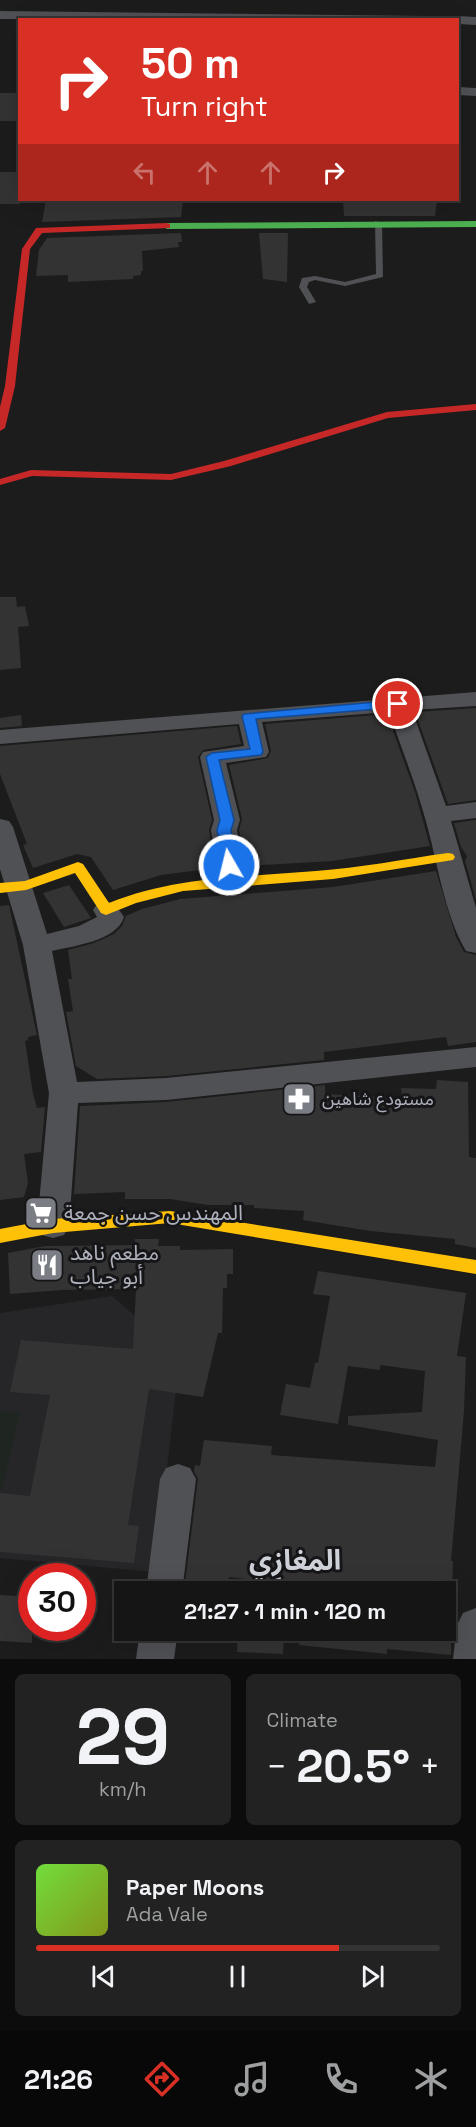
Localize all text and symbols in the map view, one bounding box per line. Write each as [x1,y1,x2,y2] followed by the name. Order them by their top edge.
[141,37,240,90] text: 50 m
[42,42,120,120] icon: right
[141,89,268,124] text: Turn right
[128,156,161,189] icon: left
[191,156,224,189] icon: ahead
[254,156,287,189] icon: ahead
[317,156,350,189] icon: right
[372,678,423,729] pin
[381,687,414,720] icon: arrive
[197,833,261,897] position arrow
[281,1081,317,1117] pharmacy icon: مستودع شاهين
[322,1087,434,1113] place label: مستودع شاهين
[23,1195,59,1231] supermarket icon: المهندس حسن جمعة
[64,1199,243,1226] place label: المهندس حسن جمعة
[70,1239,159,1290] place label: مطعم ناهد أبو جياب
[29,1247,65,1283] restaurant icon: مطعم ناهد أبو جياب
[249,1542,341,1582] district label: المغازِي
[18,1563,96,1641] speed limit sign: 30
[184,1597,386,1625] text: 21:27 · 1 min · 120 m
[76,1687,170,1787] text: 29
[267,1707,338,1733] text: Climate
[297,1738,410,1795] text: 20.5°
[267,1746,287,1788] text: −
[420,1746,440,1788] text: +
[99,1776,147,1802] text: km/h
[126,1873,264,1901] text: Paper Moons
[126,1901,208,1927] text: Ada Vale
[87,1960,120,1993] icon: previous
[221,1960,254,1993] icon: pause
[356,1960,389,1993] icon: next
[141,2058,183,2100] icon: directions
[231,2058,273,2100] icon: music
[320,2058,362,2100] icon: phone
[410,2058,452,2100] icon: climate
[24,2062,93,2097] text: 21:26

